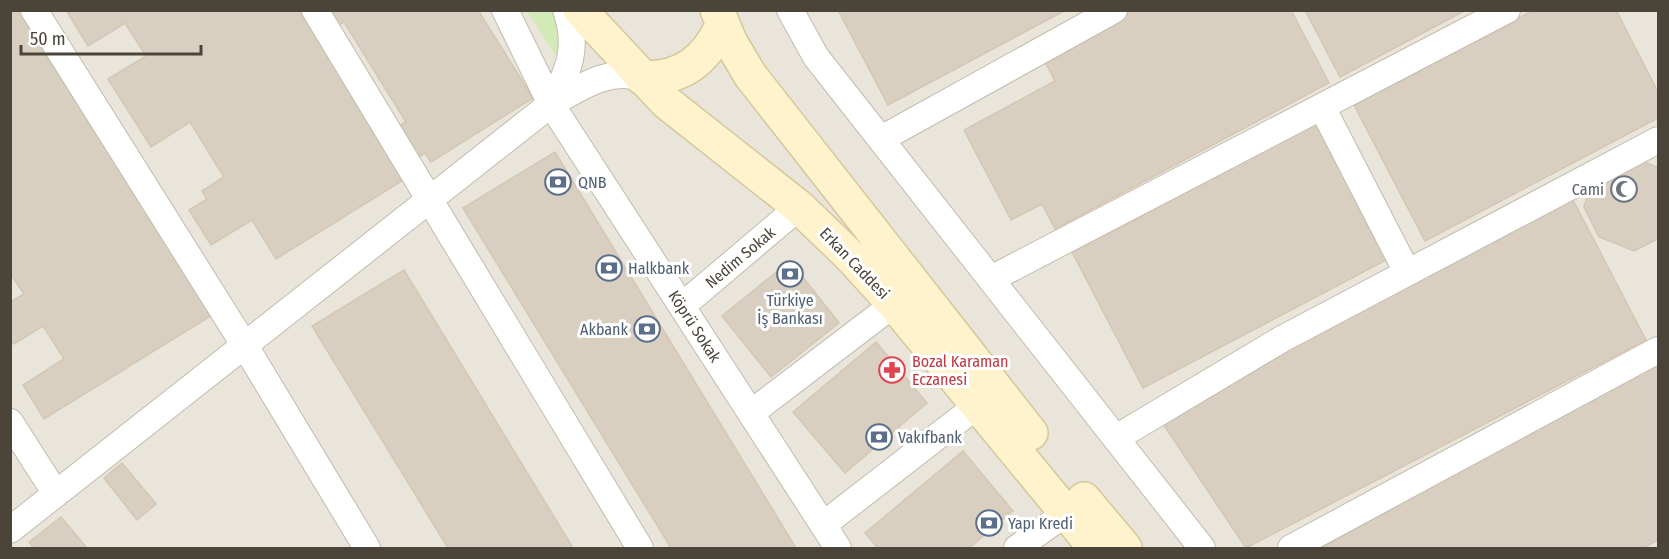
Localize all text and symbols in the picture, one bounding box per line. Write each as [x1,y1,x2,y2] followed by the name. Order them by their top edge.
[21,18,201,56] scale bar
[30,28,66,50] text: 50 m
[543,167,573,197] bank icon: QNB
[578,173,607,192] place label: QNB
[1609,174,1639,204] mosque icon: Cami
[1572,180,1604,199] place label: Cami
[702,222,779,292] street label: Nedim Sokak
[816,224,893,303] street label: Erkan Caddesi
[594,253,624,283] bank icon: Halkbank
[628,259,690,278] place label: Halkbank
[775,259,805,289] bank icon: Türkiye İş Bankası
[664,287,725,366] street label: Köprü Sokak
[757,291,823,328] place label: Türkiye İş Bankası
[632,314,662,344] bank icon: Akbank
[580,320,629,339] place label: Akbank
[912,352,1009,389] place label: Bozal Karaman Eczanesi
[877,355,907,385] pharmacy icon: Bozal Karaman Eczanesi
[864,422,894,452] bank icon: Vakıfbank
[898,428,962,447] place label: Vakıfbank
[974,508,1004,538] bank icon: Yapı Kredi
[1008,514,1073,533] place label: Yapı Kredi

